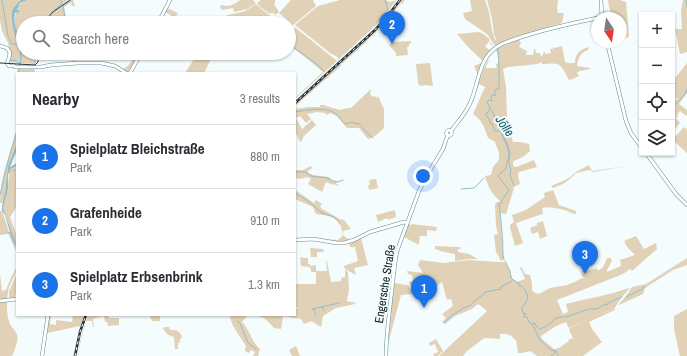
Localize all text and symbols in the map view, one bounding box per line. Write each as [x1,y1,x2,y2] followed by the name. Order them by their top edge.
[379,11,405,44] pin: 2
[591,12,627,48] north arrow
[639,12,675,156] map controls
[639,12,675,48] button: +
[16,16,296,60] search box
[30,27,52,49] icon: search
[62,28,129,49] text: Search here
[639,48,675,84] button: −
[639,84,675,120] button: locate
[32,87,79,110] text: Nearby
[240,90,280,107] text: 3 results
[491,111,518,140] water label: Jölle
[639,120,675,156] button: layers
[70,138,205,159] text: Spielplatz Bleichstraße
[42,148,48,165] text: 1
[250,148,280,165] text: 880 m
[70,159,92,176] text: Park
[413,166,433,186] your location
[70,202,142,223] text: Grafenheide
[42,212,48,229] text: 2
[250,212,280,229] text: 910 m
[70,223,92,240] text: Park
[572,241,598,274] pin: 3
[371,244,399,324] street label: Engersche Straße
[70,266,203,287] text: Spielplatz Erbsenbrink
[411,275,437,308] pin: 1
[42,276,48,293] text: 3
[248,276,280,293] text: 1.3 km
[70,287,92,304] text: Park

